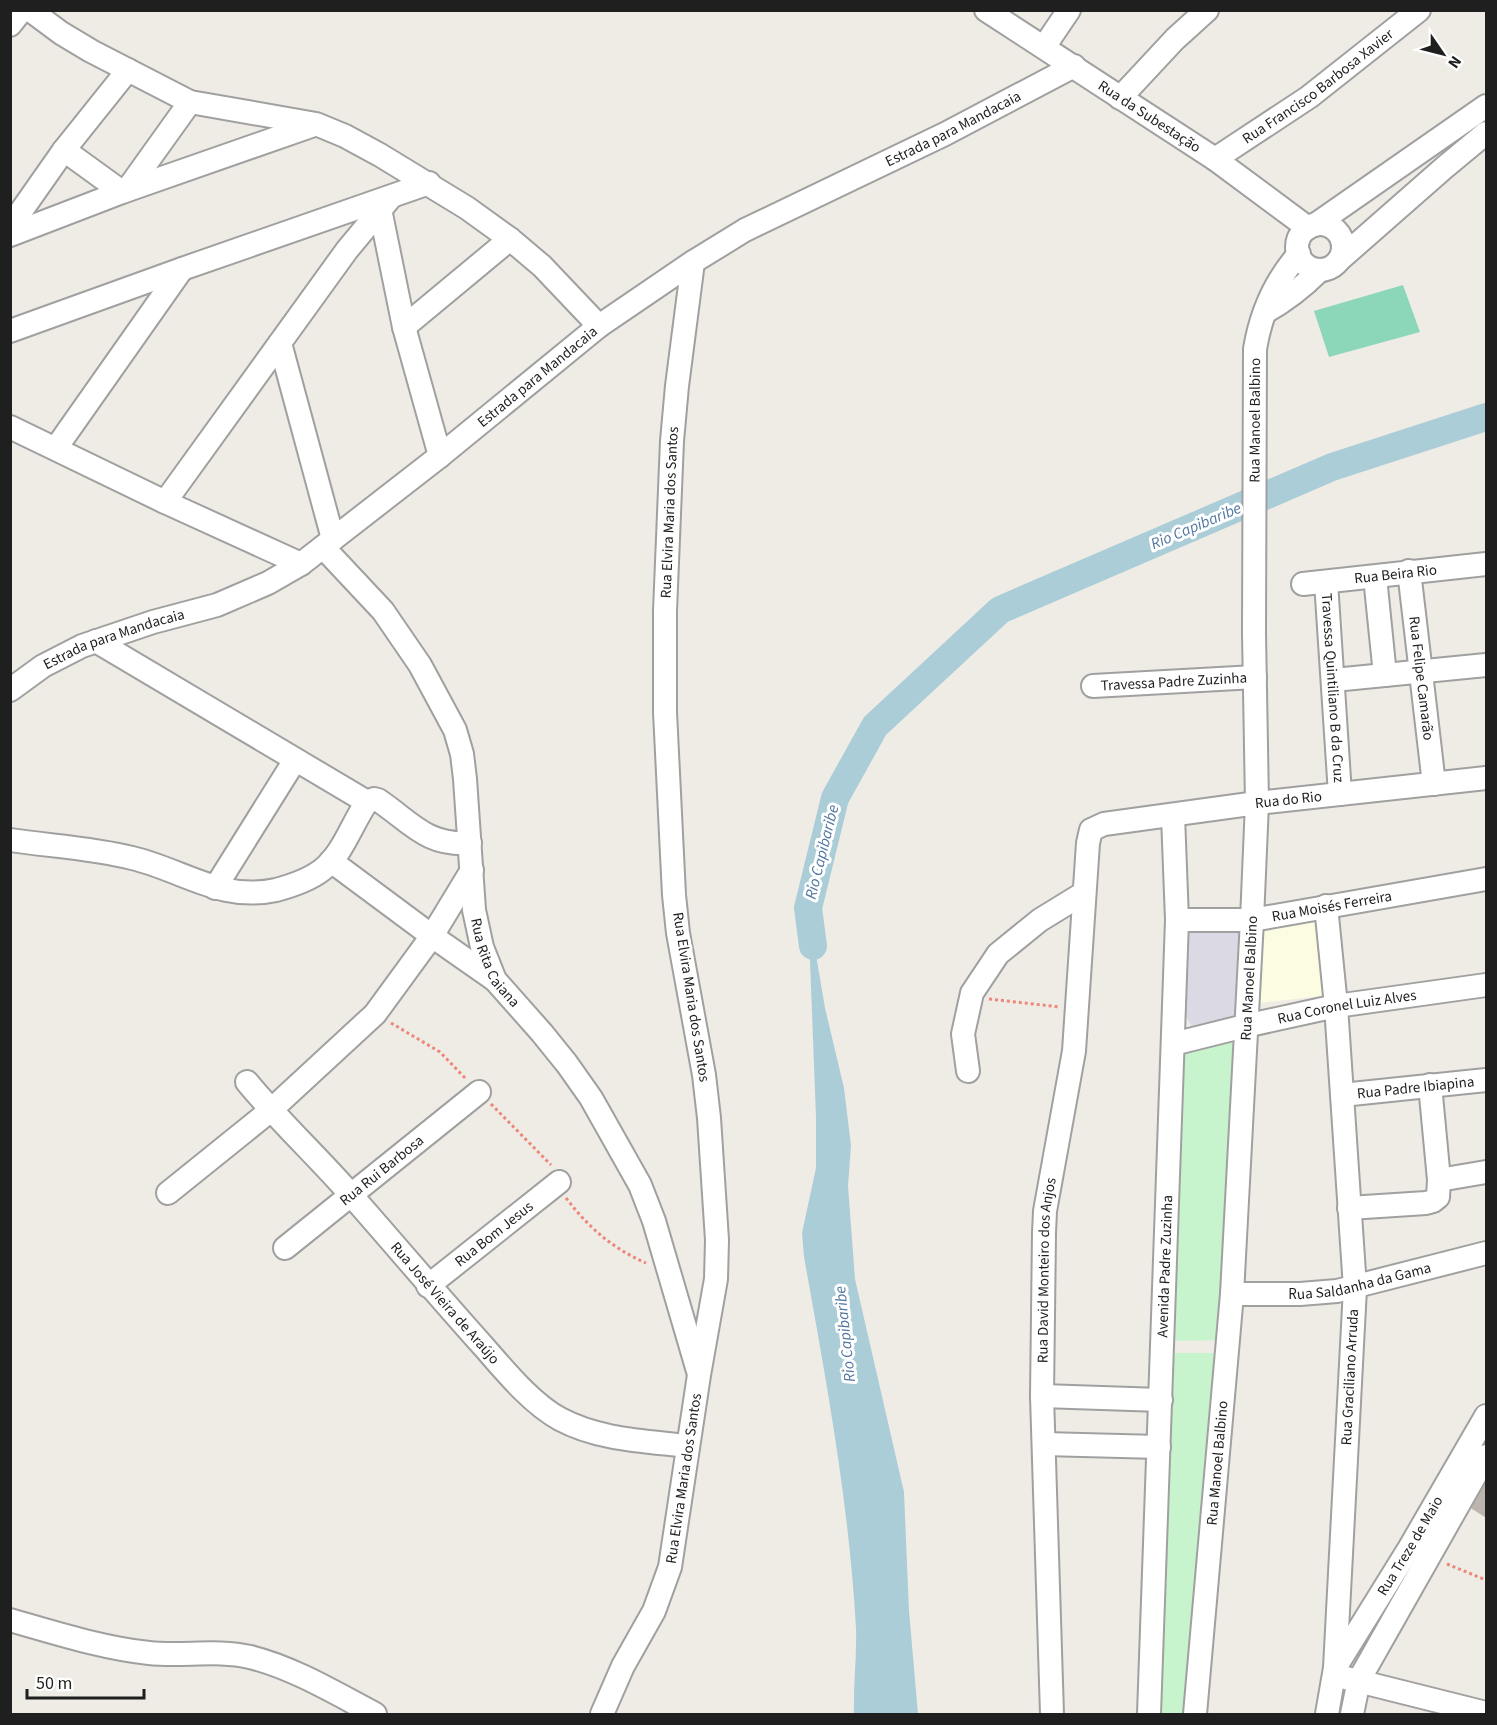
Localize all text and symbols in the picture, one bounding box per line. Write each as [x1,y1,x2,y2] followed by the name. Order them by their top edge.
[1238,23,1398,149] street label: Rua Francisco Barbosa Xavier
[1413,24,1473,84] north arrow
[1442,51,1467,73] text: N
[1094,75,1205,158] street label: Rua da Subestação
[882,85,1024,172] street label: Estrada para Mandacaia
[473,321,602,432] street label: Estrada para Mandacaia
[1244,358,1265,483] street label: Rua Manoel Balbino
[655,426,684,599] street label: Rua Elvira Maria dos Santos
[1147,497,1245,555] water label: Rio Capibaribe
[1353,559,1438,589] street label: Rua Beira Rio
[1316,592,1350,783] street label: Travessa Quintiliano B da Cruz
[39,604,187,675] street label: Estrada para Mandacaia
[1404,615,1439,742] street label: Rua Felipe Camarão
[1100,667,1248,696] street label: Travessa Padre Zuzinha
[1254,785,1323,814] street label: Rua do Rio
[800,802,844,901] water label: Rio Capibaribe
[1270,885,1394,927] street label: Rua Moisés Ferreira
[667,911,715,1083] street label: Rua Elvira Maria dos Santos
[1235,915,1263,1041] street label: Rua Manoel Balbino
[466,916,525,1012] street label: Rua Rita Caiana
[1275,984,1418,1029] street label: Rua Coronel Luiz Alves
[1356,1071,1475,1104] street label: Rua Padre Ibiapina
[335,1130,428,1211] street label: Rua Rui Barbosa
[1032,1176,1061,1363] street label: Rua David Monteiro dos Anjos
[1152,1195,1178,1338] street label: Avenida Padre Zuzinha
[450,1196,538,1272] street label: Rua Bom Jesus
[386,1237,505,1369] street label: Rua José Vieira de Araújo
[1288,1257,1433,1305] street label: Rua Saldanha da Gama
[829,1285,861,1383] water label: Rio Capibaribe
[1336,1308,1364,1446] street label: Rua Graciliano Arruda
[660,1392,707,1565] street label: Rua Elvira Maria dos Santos
[1201,1400,1233,1526] street label: Rua Manoel Balbino
[1372,1492,1448,1600] street label: Rua Treze de Maio
[27,1662,144,1700] scale bar
[36,1671,72,1696] text: 50 m

